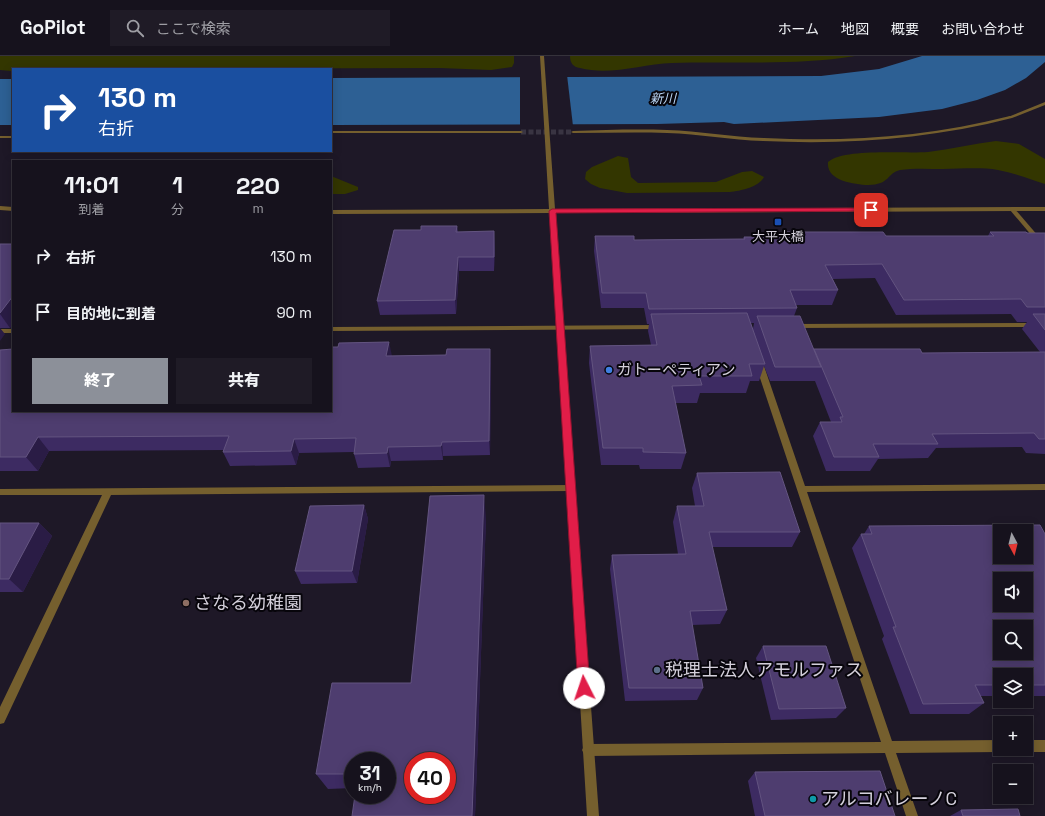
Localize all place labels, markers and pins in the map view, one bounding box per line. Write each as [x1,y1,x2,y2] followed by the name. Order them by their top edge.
[854,193,888,227] pin
[773,217,783,227] marker: 大平大橋
[752,228,804,245] place label: 大平大橋
[617,360,736,379] place label: ガトーペティアン
[604,365,614,375] marker: ガトーペティアン
[194,591,302,614] place label: さなる幼稚園
[181,598,191,608] marker: さなる幼稚園
[665,658,863,681] place label: 税理士法人アモルファス
[652,665,662,675] marker: 税理士法人アモルファス
[821,787,957,810] place label: アルコバレーノC
[808,794,818,804] marker: アルコバレーノC

